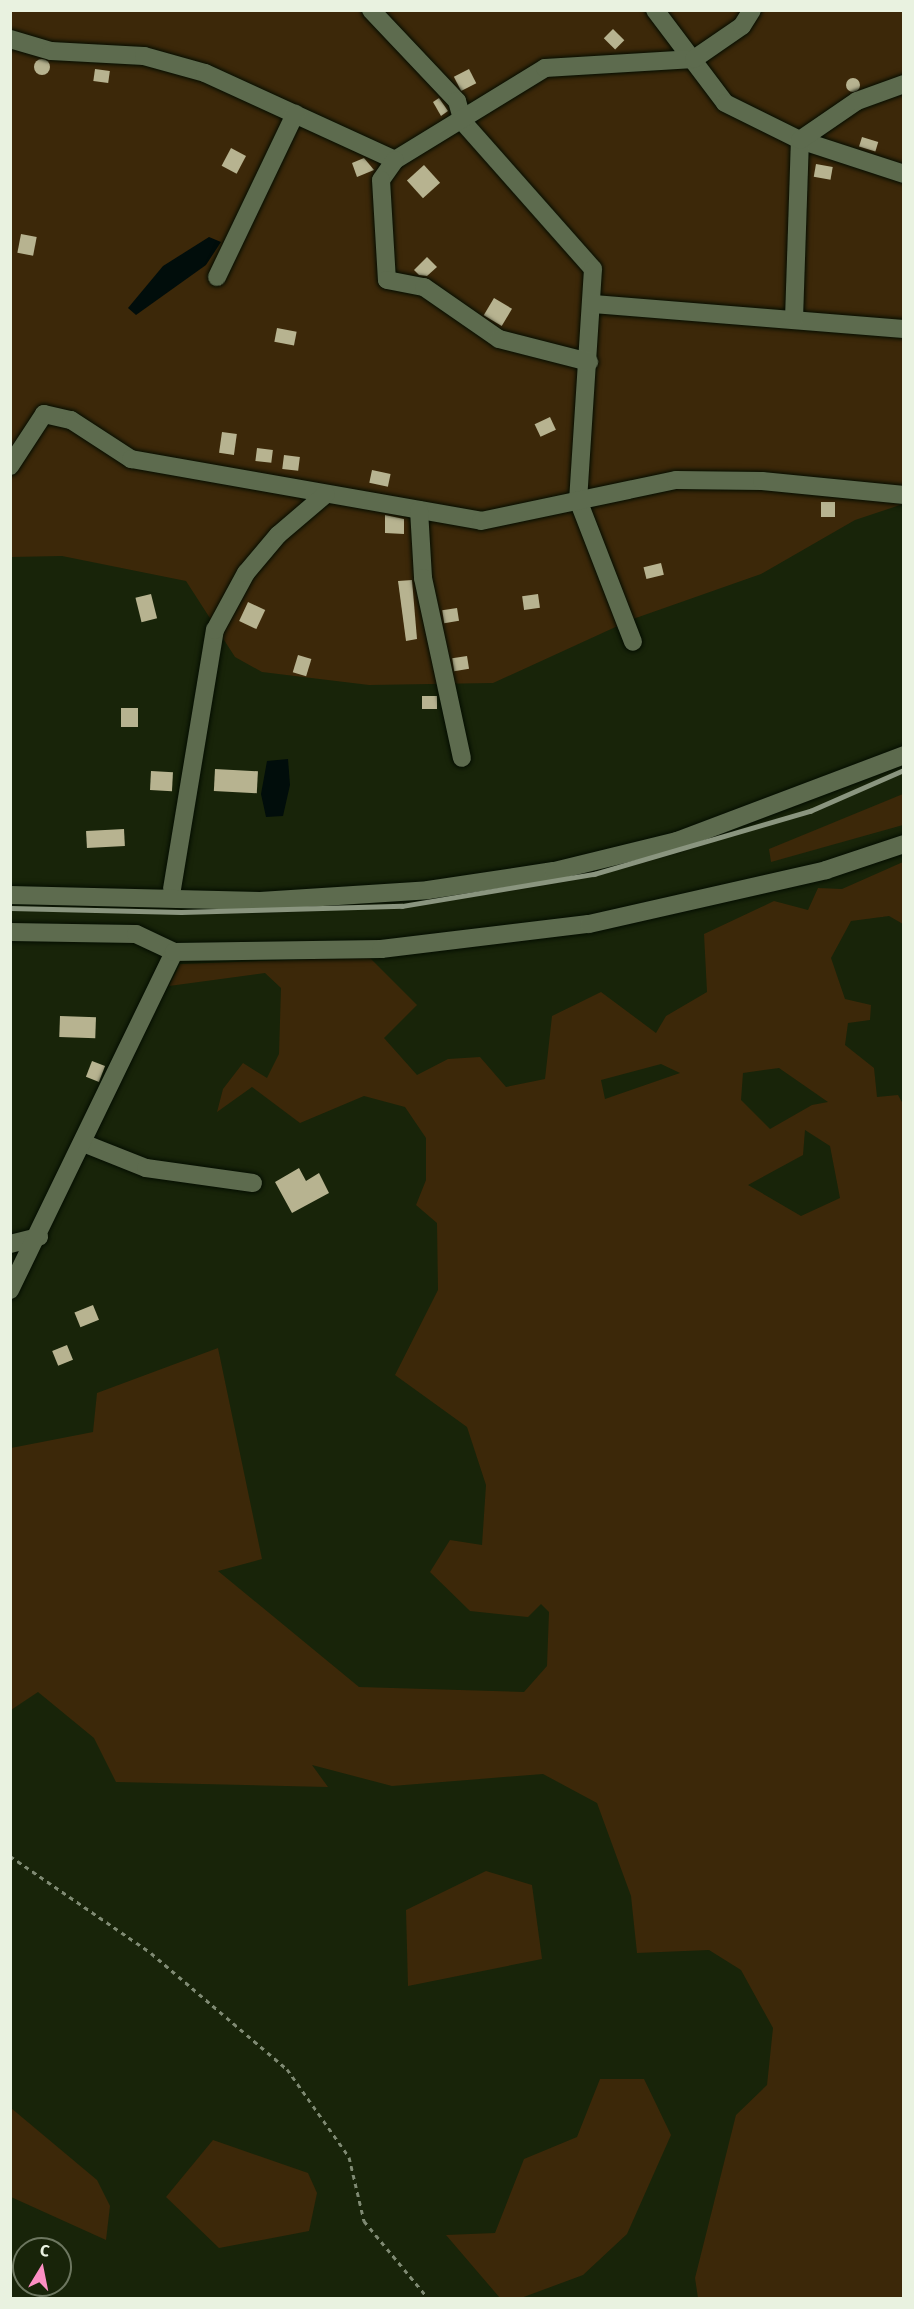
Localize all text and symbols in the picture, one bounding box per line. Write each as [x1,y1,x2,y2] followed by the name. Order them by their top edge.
[12,2237,72,2297] north arrow
[39,2241,51,2261] text: С

